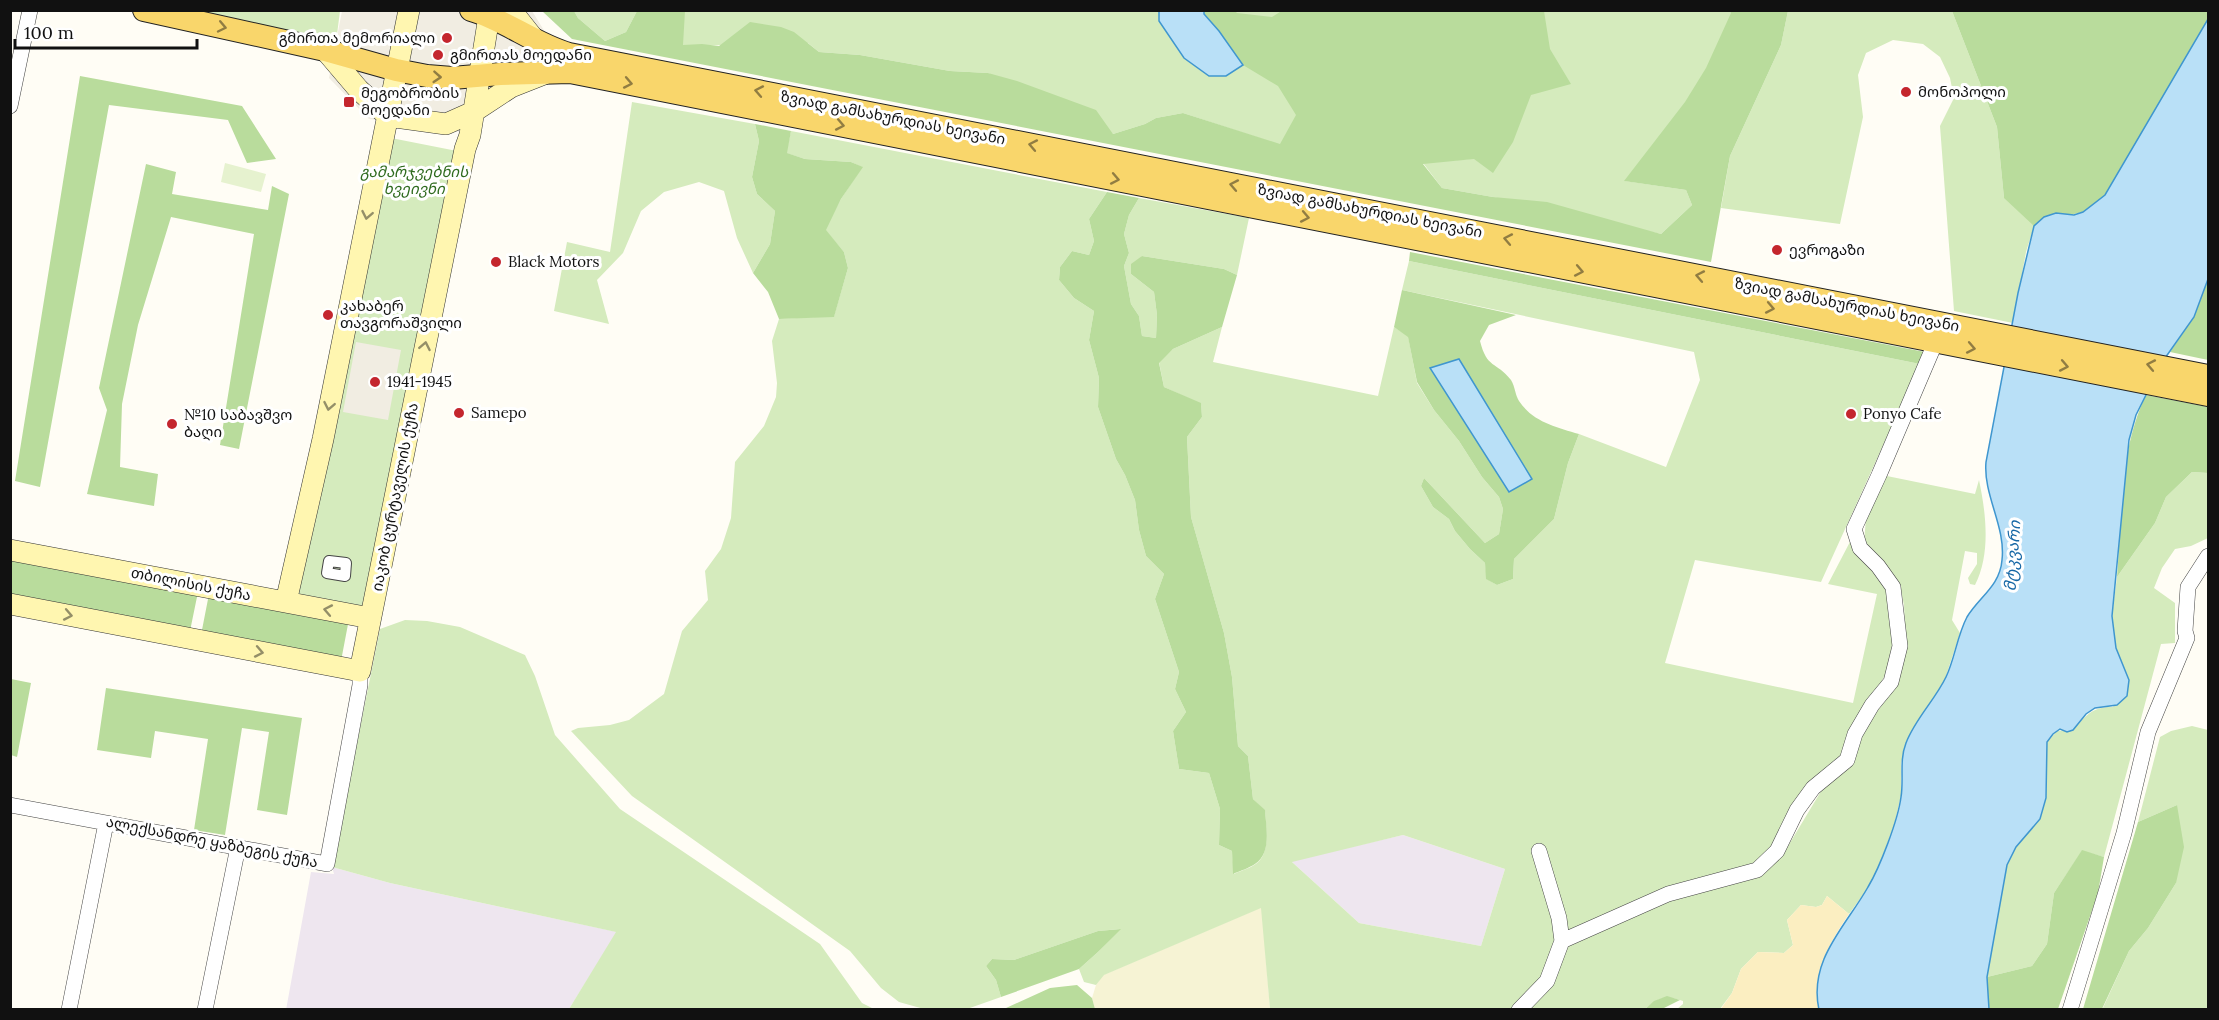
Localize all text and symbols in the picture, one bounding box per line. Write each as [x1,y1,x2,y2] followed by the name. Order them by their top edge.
[15,12,196,50] scale bar
[216,20,226,33] one-way arrow
[24,21,74,44] text: 100 m
[279,28,435,47] place label: გმირთა მემორიალი
[440,31,454,45] marker: გმირთა მემორიალი
[450,45,592,64] place label: გმირთას მოედანი
[431,48,445,62] marker: გმირთას მოედანი
[432,70,441,83] one-way arrow
[623,76,633,89] one-way arrow
[1918,82,2006,101] place label: მონოპოლი
[361,83,459,119] place label: მეგობრობის მოედანი
[754,85,764,98] one-way arrow
[1899,85,1913,99] marker: მონოპოლი
[779,86,1007,149] street label: ზვიად გამსახურდიას ხეივანი
[342,95,356,109] marker: მეგობრობის მოედანი
[834,118,844,131] one-way arrow
[1028,139,1038,152] one-way arrow
[360,162,469,198] park label: გამარჯვებნის ხვეივნი
[1110,172,1120,185] one-way arrow
[1230,179,1240,192] one-way arrow
[1256,179,1484,242] street label: ზვიად გამსახურდიას ხეივანი
[361,209,374,219] one-way arrow
[1300,210,1310,223] one-way arrow
[1503,233,1513,246] one-way arrow
[1789,240,1865,259] place label: ევროგაზი
[1770,243,1784,257] marker: ევროგაზი
[508,252,600,271] place label: Black Motors
[489,255,503,269] marker: Black Motors
[1573,264,1583,277] one-way arrow
[1695,270,1705,283] one-way arrow
[1733,273,1961,336] street label: ზვიად გამსახურდიას ხეივანი
[340,296,462,332] place label: კახაბერ თავგორაშვილი
[1765,301,1775,314] one-way arrow
[321,308,335,322] marker: კახაბერ თავგორაშვილი
[418,341,431,351] one-way arrow
[1966,341,1976,354] one-way arrow
[2058,359,2068,372] one-way arrow
[2146,359,2156,372] one-way arrow
[387,372,452,391] place label: 1941-1945
[368,375,382,389] marker: 1941-1945
[323,401,336,411] one-way arrow
[367,401,422,593] street label: იაკობ ცურტაველის ქუჩა
[471,403,527,422] place label: Samepo
[1863,404,1942,423] place label: Ponyo Cafe
[184,405,292,441] place label: №10 საბავშვო ბაღი
[452,406,466,420] marker: Samepo
[1844,407,1858,421] marker: Ponyo Cafe
[165,417,179,431] marker: №10 საბავშვო ბაღი
[2000,519,2024,592] water label: მტკვარი
[130,563,253,604] street label: თბილისის ქუჩა
[323,604,333,617] one-way arrow
[63,608,73,621] one-way arrow
[254,645,264,658] one-way arrow
[104,812,320,871] street label: ალექსანდრე ყაზბეგის ქუჩა

